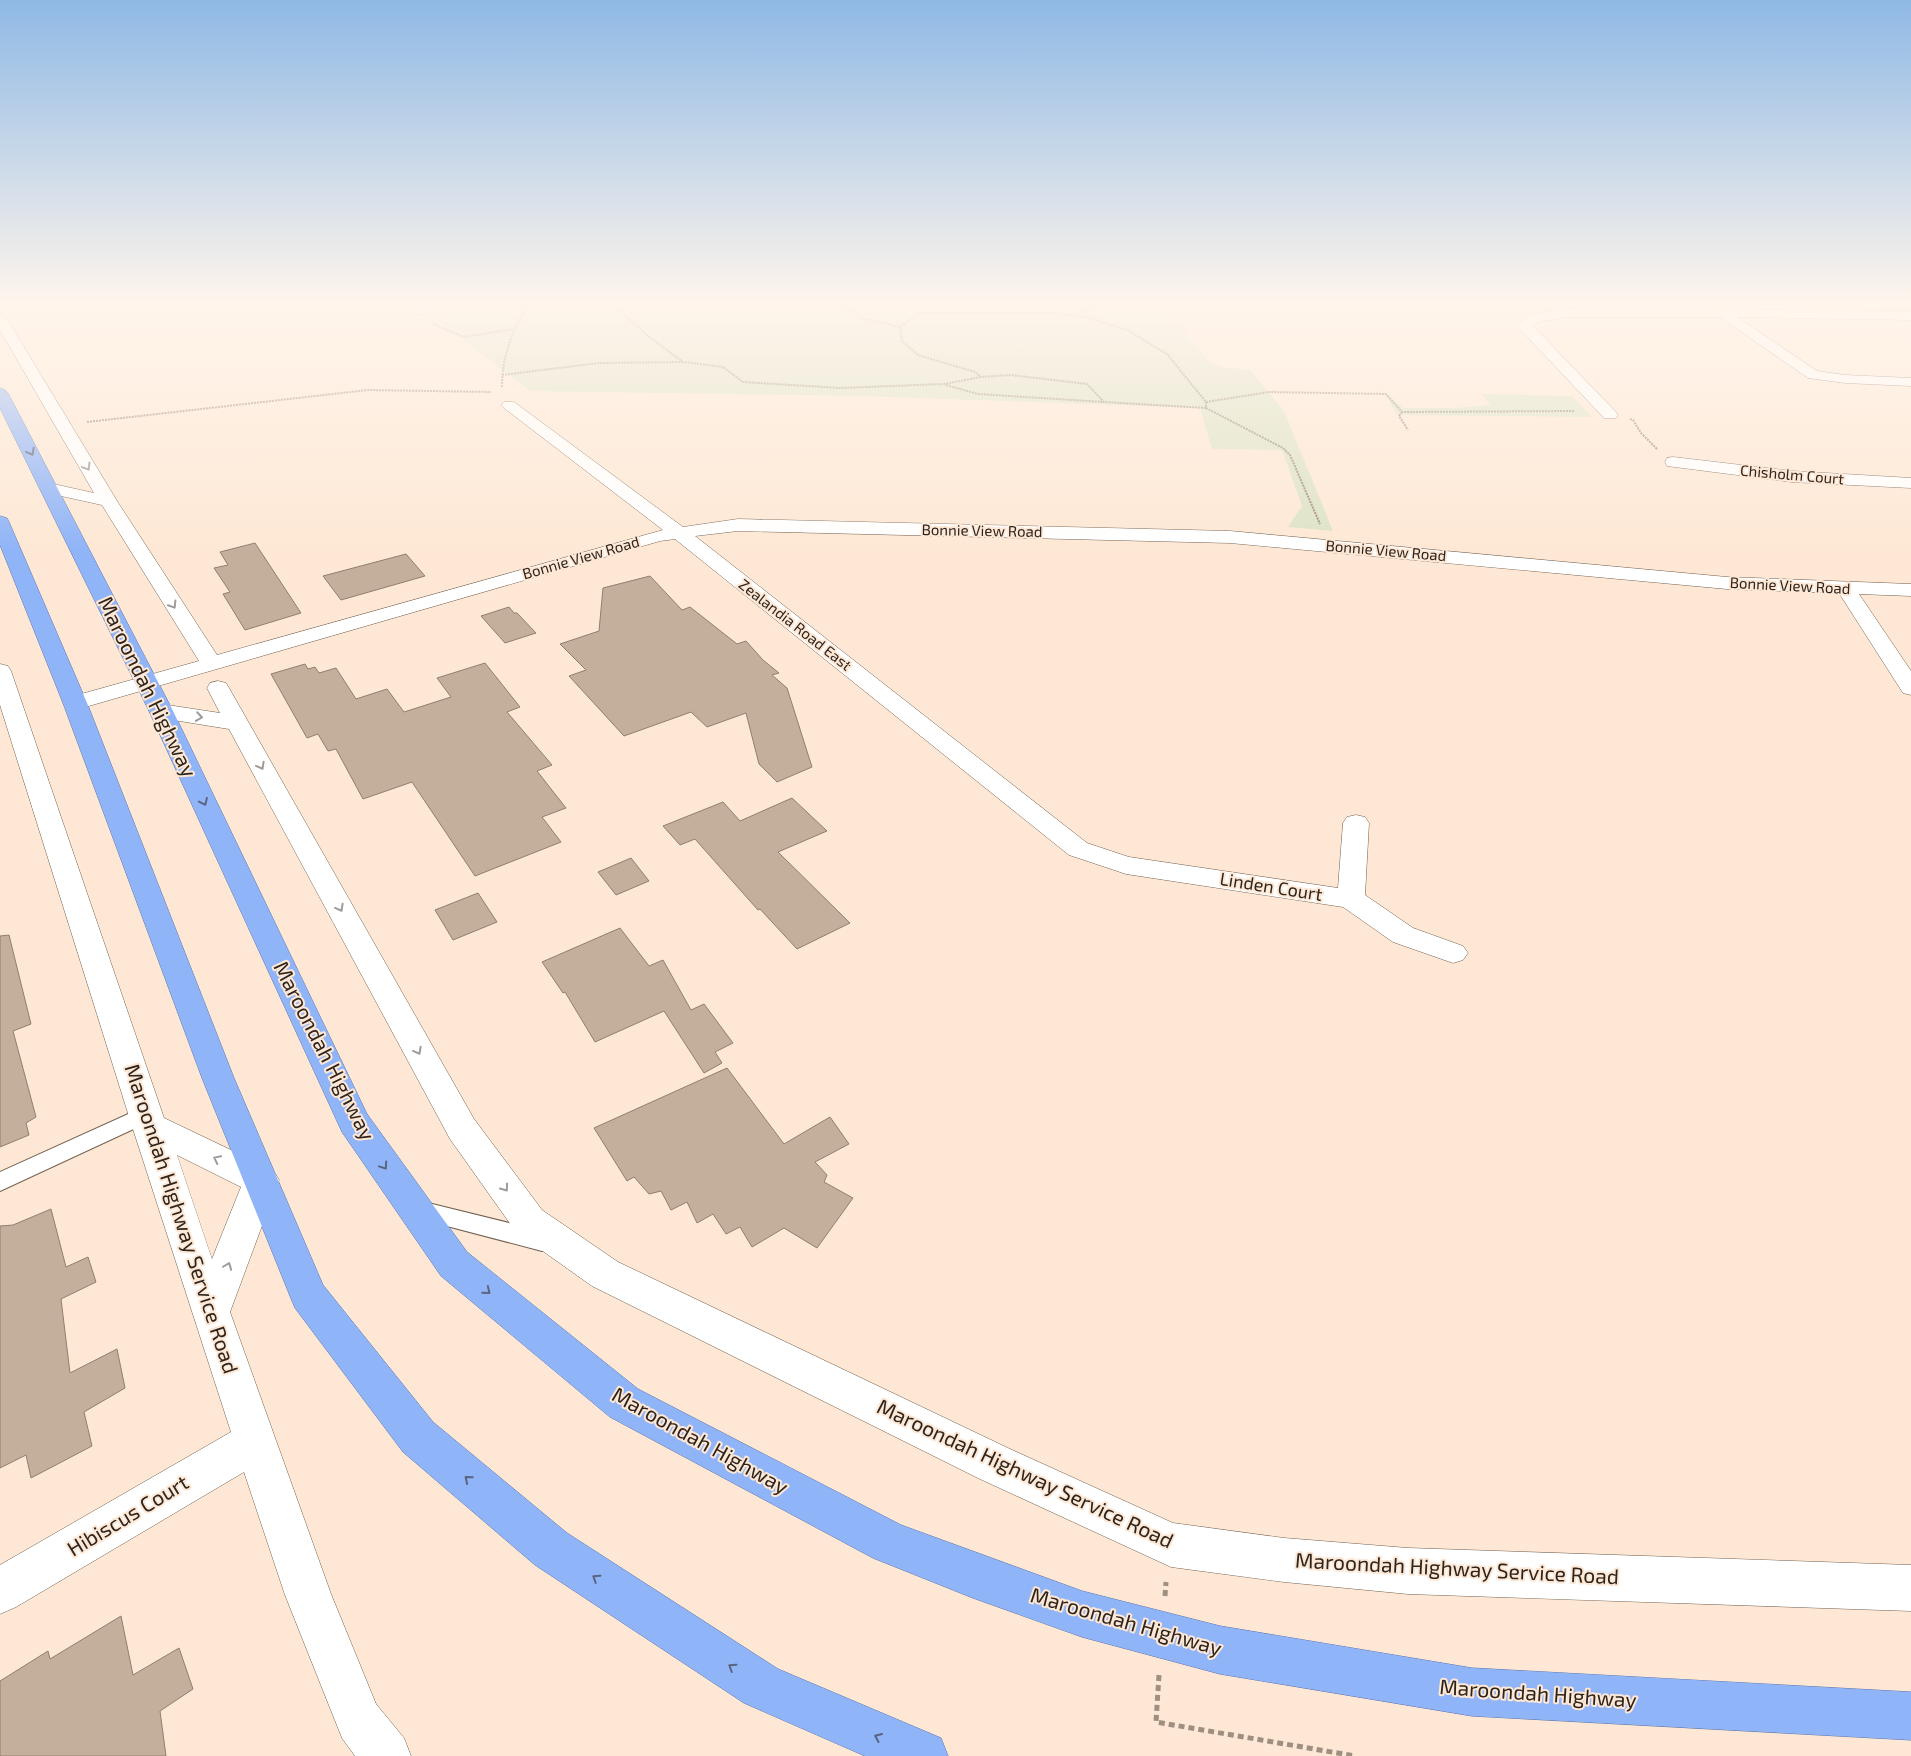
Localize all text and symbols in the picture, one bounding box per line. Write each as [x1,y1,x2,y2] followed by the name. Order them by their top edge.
[25,447,35,456] one-way arrow
[1739,460,1845,488] street label: Chisholm Court
[80,461,90,470] one-way arrow
[921,520,1043,540] street label: Bonnie View Road
[520,532,641,582] street label: Bonnie View Road
[1325,536,1447,564] street label: Bonnie View Road
[1729,573,1851,597] street label: Bonnie View Road
[736,575,856,674] street label: Zealandia Road East
[94,592,203,781] street label: Maroondah Highway
[167,599,176,608] one-way arrow
[195,712,204,722] one-way arrow
[255,761,265,770] one-way arrow
[197,796,207,805] one-way arrow
[1218,867,1324,905] street label: Linden Court
[334,903,344,912] one-way arrow
[269,957,381,1144] street label: Maroondah Highway
[412,1045,422,1054] one-way arrow
[120,1061,244,1377] street label: Maroondah Highway Service Road
[213,1155,222,1165] one-way arrow
[378,1161,388,1170] one-way arrow
[499,1182,508,1192] one-way arrow
[222,1262,232,1271] one-way arrow
[481,1285,490,1294] one-way arrow
[608,1381,793,1499] street label: Maroondah Highway
[873,1393,1178,1552] street label: Maroondah Highway Service Road
[62,1469,192,1561] street label: Hibiscus Court
[464,1475,473,1484] one-way arrow
[1295,1547,1620,1588] street label: Maroondah Highway Service Road
[592,1575,602,1584] one-way arrow
[1028,1581,1225,1660] street label: Maroondah Highway
[728,1664,738,1673] one-way arrow
[1439,1673,1638,1712] street label: Maroondah Highway
[874,1732,883,1743] one-way arrow

